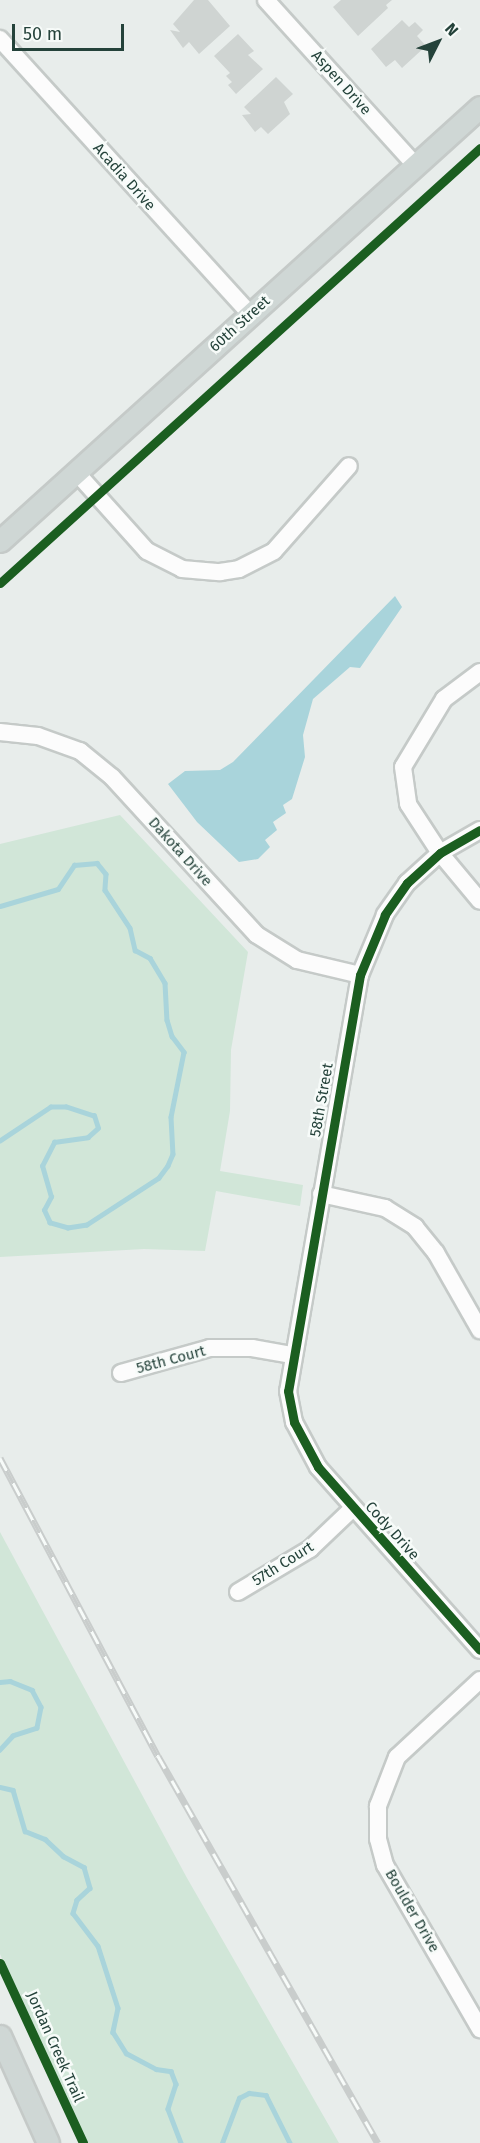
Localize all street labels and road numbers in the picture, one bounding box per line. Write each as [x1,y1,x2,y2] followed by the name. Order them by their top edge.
[307,47,375,119] street label: Aspen Drive
[89,140,159,214] street label: Acadia Drive
[206,292,274,356] street label: 60th Street
[144,814,216,890] street label: Dakota Drive
[307,1062,337,1138] street label: 58th Street
[134,1342,208,1378] street label: 58th Court
[361,1498,423,1564] street label: Cody Drive
[249,1538,317,1590] street label: 57th Court
[381,1866,443,1956] street label: Boulder Drive
[22,1989,88,2105] street label: Jordan Creek Trail

